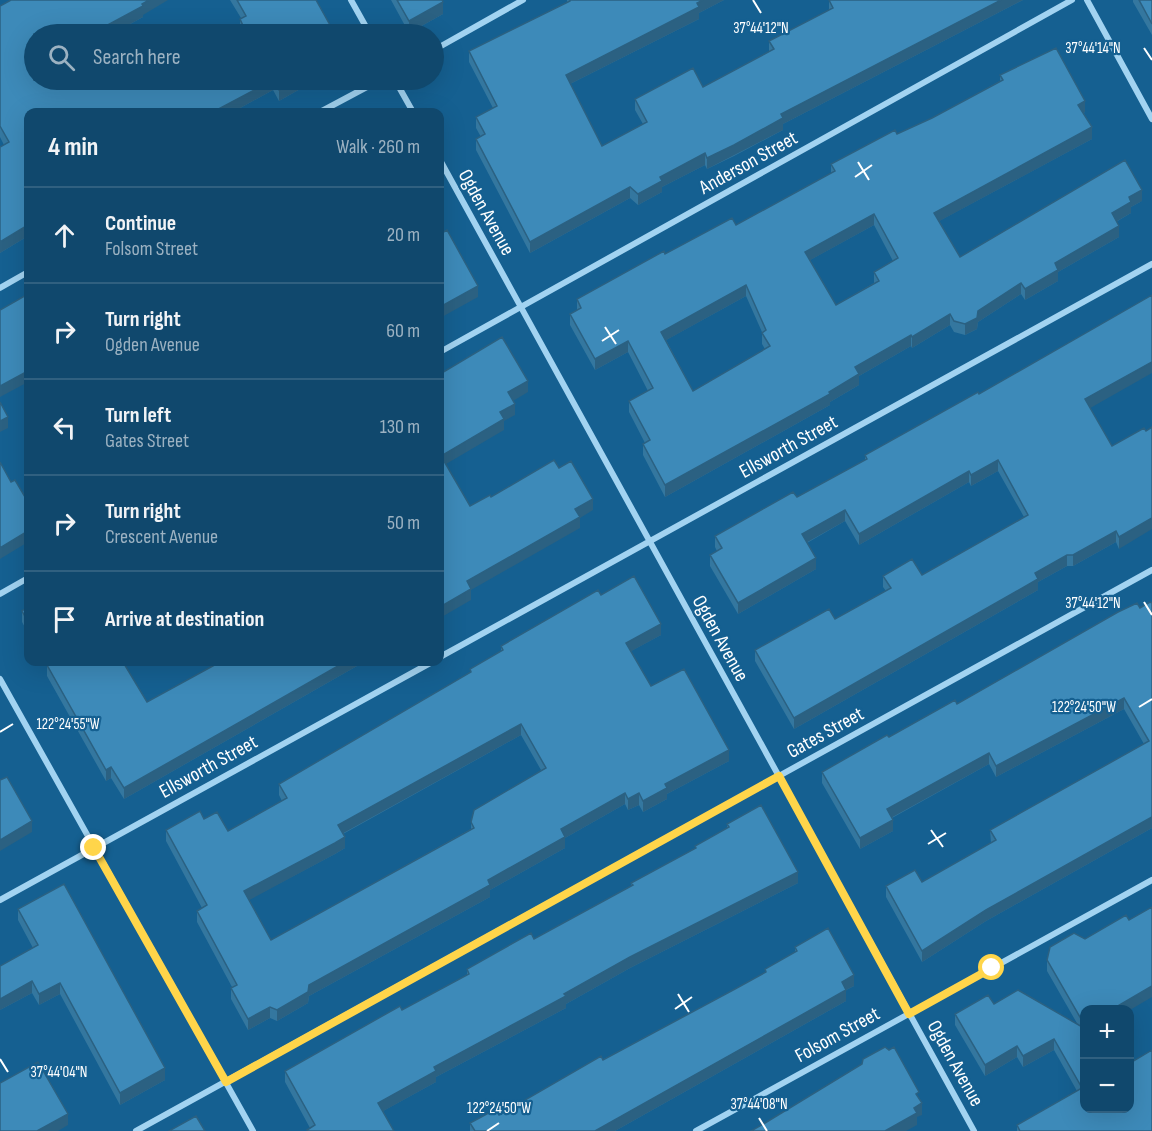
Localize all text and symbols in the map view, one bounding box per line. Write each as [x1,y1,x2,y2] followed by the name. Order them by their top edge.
[733,19,789,38] text: 37°44'12"N
[24,24,444,90] search box
[1065,39,1121,58] text: 37°44'14"N
[45,41,78,74] icon: search
[93,44,180,71] text: Search here
[694,126,802,200] street label: Anderson Street
[48,132,98,163] text: 4 min
[336,135,420,159] text: Walk · 260 m
[453,165,520,260] street label: Ogden Avenue
[105,210,176,237] text: Continue
[48,219,81,252] icon: ahead
[387,223,420,247] text: 20 m
[105,237,198,261] text: Folsom Street
[105,306,181,333] text: Turn right
[48,315,81,348] icon: right
[386,319,420,343] text: 60 m
[105,333,200,357] text: Ogden Avenue
[105,402,171,429] text: Turn left
[735,410,842,484] street label: Ellsworth Street
[48,411,81,444] icon: left
[380,415,420,439] text: 130 m
[105,429,189,453] text: Gates Street
[105,498,181,525] text: Turn right
[48,507,81,540] icon: right
[387,511,420,535] text: 50 m
[105,525,218,549] text: Crescent Avenue
[687,591,754,686] street label: Ogden Avenue
[1065,594,1121,613] text: 37°44'12"N
[48,603,81,636] icon: arrive
[105,606,264,633] text: Arrive at destination
[1052,698,1116,717] text: 122°24'50"W
[783,702,868,764] street label: Gates Street
[36,715,100,734] text: 122°24'55"W
[155,730,262,804] street label: Ellsworth Street
[80,834,106,860] route end
[978,954,1004,980] route start
[791,1002,884,1068] street label: Folsom Street
[1080,1005,1134,1113] map controls
[1080,1005,1134,1059] button: +
[922,1016,989,1111] street label: Ogden Avenue
[1080,1059,1134,1113] button: −
[31,1063,87,1082] text: 37°44'04"N
[730,1095,788,1114] text: 37°44'08"N
[467,1099,531,1118] text: 122°24'50"W

